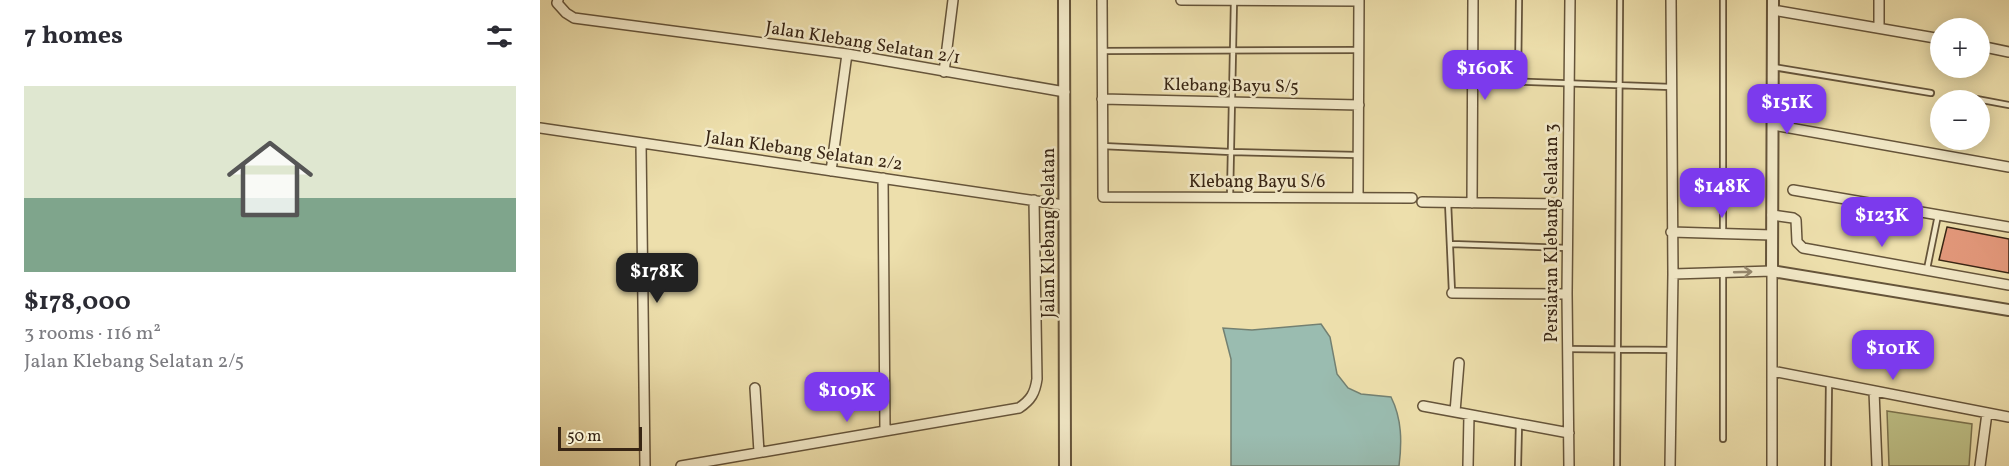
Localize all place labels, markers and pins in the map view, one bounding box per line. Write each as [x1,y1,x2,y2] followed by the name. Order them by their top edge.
[1443,50,1527,101] pin: $160K
[1745,84,1829,135] pin: $151K
[1680,168,1764,219] pin: $148K
[1840,197,1924,248] pin: $123K
[615,253,699,304] pin: $178K
[1851,330,1935,381] pin: $101K
[805,372,889,423] pin: $109K

